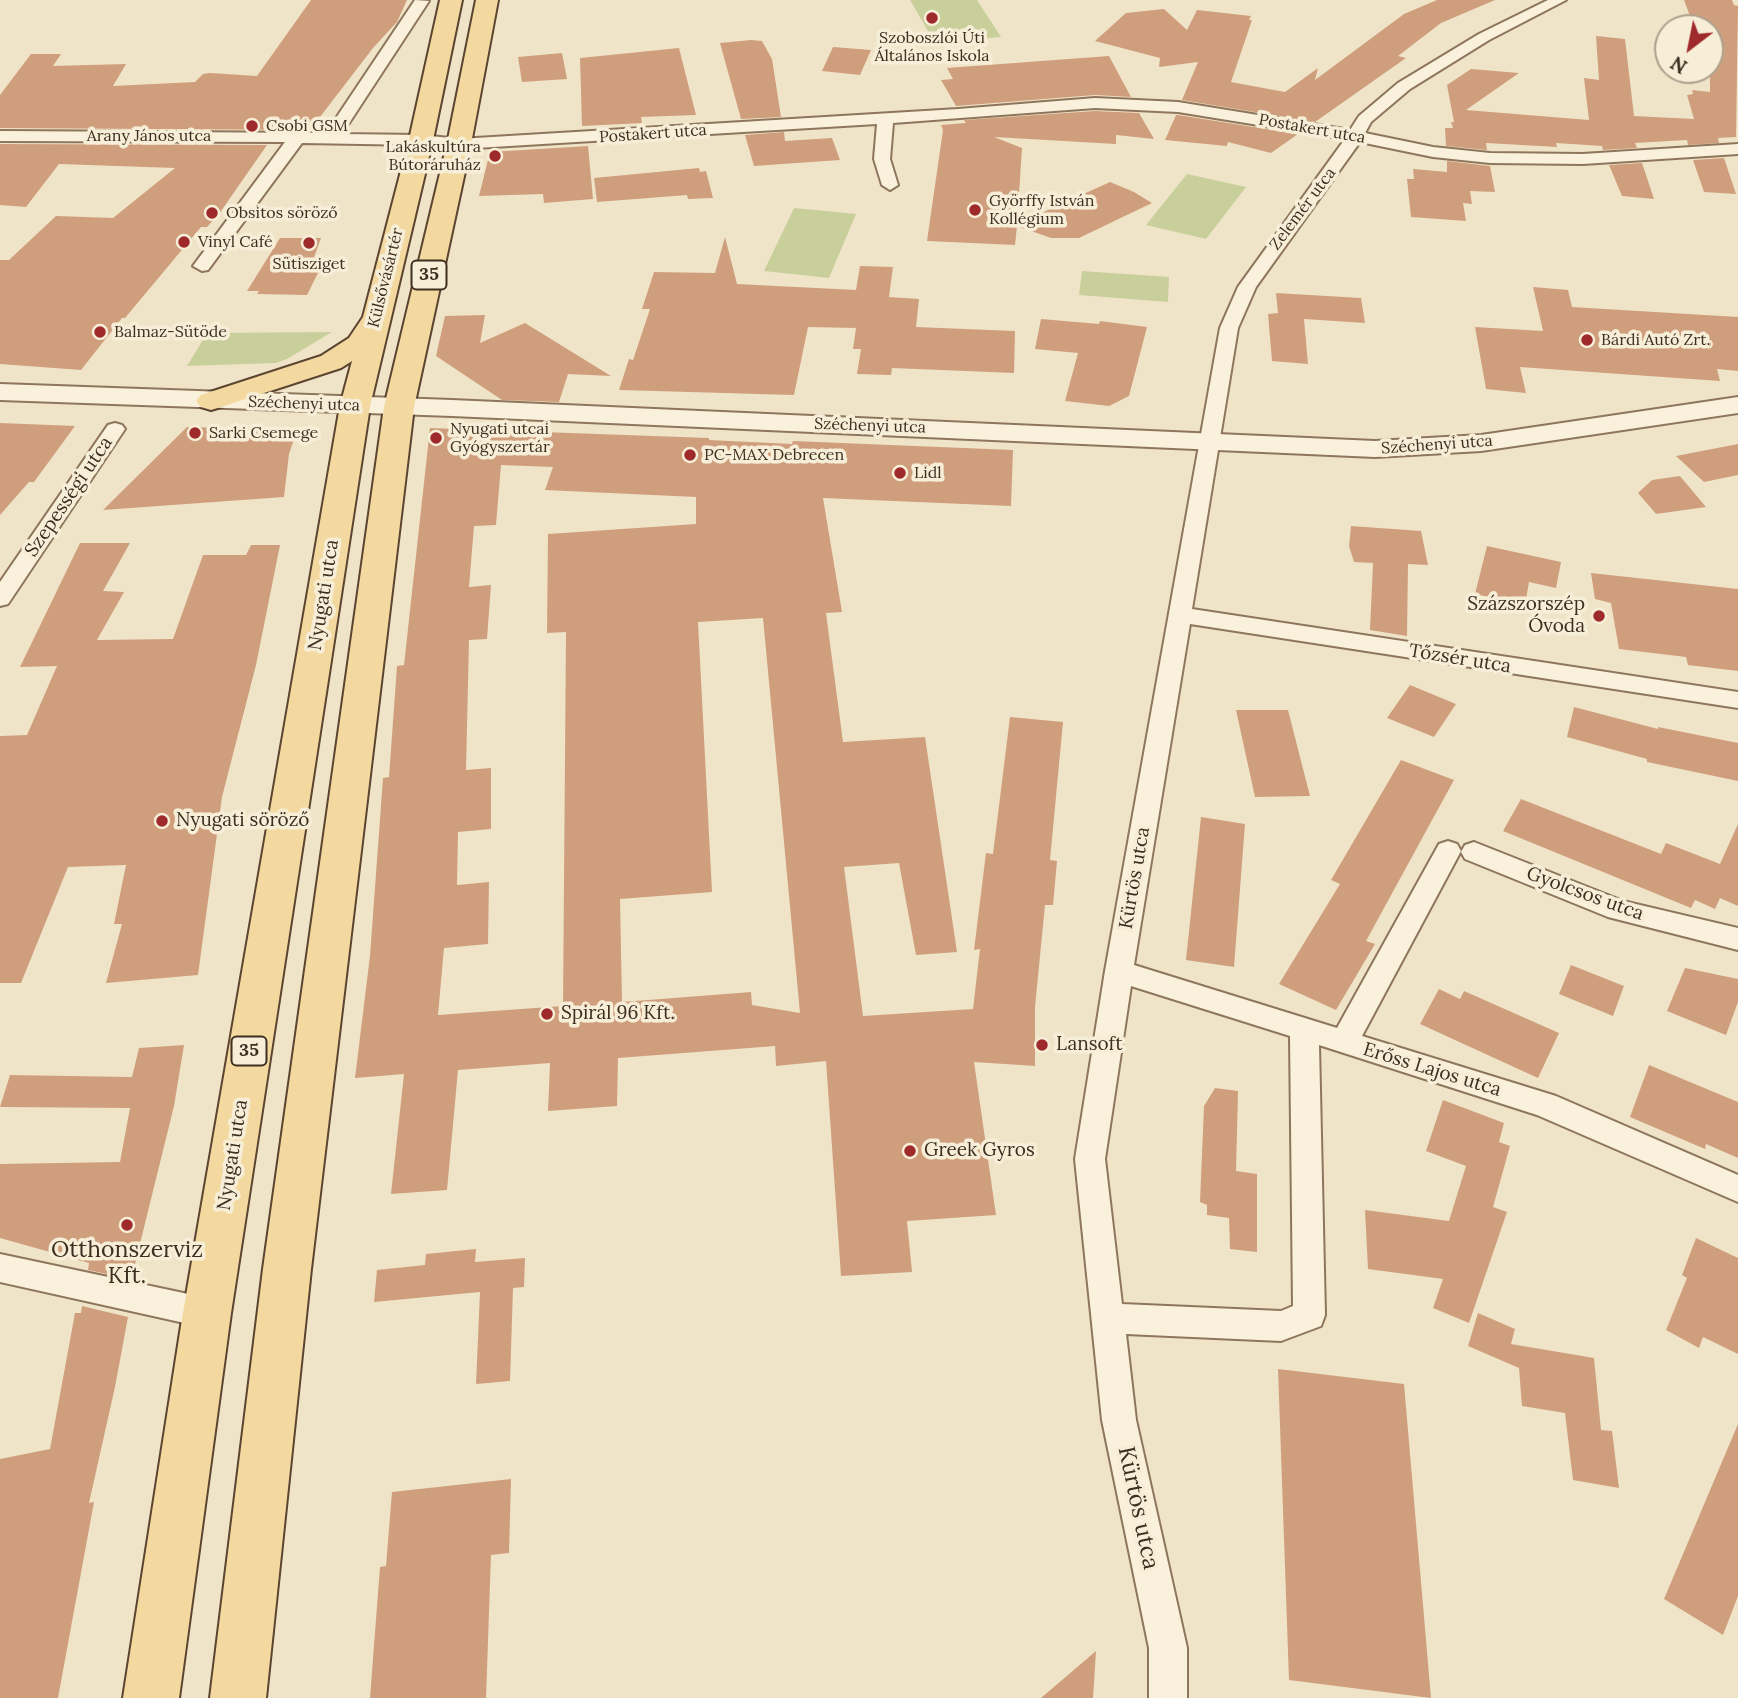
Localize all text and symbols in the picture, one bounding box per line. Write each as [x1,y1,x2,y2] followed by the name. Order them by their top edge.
[924,10,940,26] marker: Szoboszlói Úti Általános Iskola
[1654,14,1724,84] north arrow
[874,28,990,66] place label: Szoboszlói Úti Általános Iskola
[1666,51,1692,79] text: N
[1257,110,1367,148] street label: Postakert utca
[266,116,348,136] place label: Csobi GSM
[244,118,260,134] marker: Csobi GSM
[599,121,707,147] street label: Postakert utca
[87,126,211,146] street label: Arany János utca
[386,137,481,175] place label: Lakáskultúra Bútoráruház
[487,148,503,164] marker: Lakáskultúra Bútoráruház
[1266,164,1340,254] street label: Zelemér utca
[989,191,1095,229] place label: Györffy István Kollégium
[967,202,983,218] marker: Györffy István Kollégium
[226,203,338,223] place label: Obsitos söröző
[204,205,220,221] marker: Obsitos söröző
[364,226,408,330] street label: Külsővásártér
[198,232,273,252] place label: Vinyl Café
[176,234,192,250] marker: Vinyl Café
[301,235,317,251] marker: Sütisziget
[273,254,345,274] place label: Sütisziget
[412,260,446,290] road number: 35
[114,322,227,342] place label: Balmaz-Sütöde
[92,324,108,340] marker: Balmaz-Sütöde
[1601,330,1710,350] place label: Bárdi Autó Zrt.
[1579,332,1595,348] marker: Bárdi Autó Zrt.
[248,392,360,416] street label: Széchenyi utca
[814,414,926,438] street label: Széchenyi utca
[450,419,550,457] place label: Nyugati utcai Gyógyszertár
[209,423,318,443] place label: Sarki Csemege
[187,425,203,441] marker: Sarki Csemege
[428,430,444,446] marker: Nyugati utcai Gyógyszertár
[1381,432,1493,458] street label: Széchenyi utca
[20,433,118,561] street label: Szepességi utca
[704,445,844,465] place label: PC-MAX Debrecen
[682,447,698,463] marker: PC-MAX Debrecen
[914,463,942,483] place label: Lidl
[892,465,908,481] marker: Lidl
[304,538,344,652] street label: Nyugati utca
[1467,594,1585,638] place label: Százszorszép Óvoda
[1591,608,1607,624] marker: Százszorszép Óvoda
[1407,640,1513,678] street label: Tőzsér utca
[176,810,309,832] place label: Nyugati söröző
[154,813,170,829] marker: Nyugati söröző
[1115,825,1155,931] street label: Kürtös utca
[1523,862,1647,926] street label: Gyolcsos utca
[561,1003,675,1025] place label: Spirál 96 Kft.
[539,1006,555,1022] marker: Spirál 96 Kft.
[1056,1034,1123,1056] place label: Lansoft
[232,1036,266,1066] road number: 35
[1034,1037,1050,1053] marker: Lansoft
[1360,1038,1504,1102] street label: Erőss Lajos utca
[213,1098,253,1212] street label: Nyugati utca
[924,1140,1035,1162] place label: Greek Gyros
[902,1143,918,1159] marker: Greek Gyros
[119,1217,135,1233] marker: Otthonszerviz Kft.
[51,1236,203,1290] place label: Otthonszerviz Kft.
[1111,1444,1165,1572] street label: Kürtös utca

